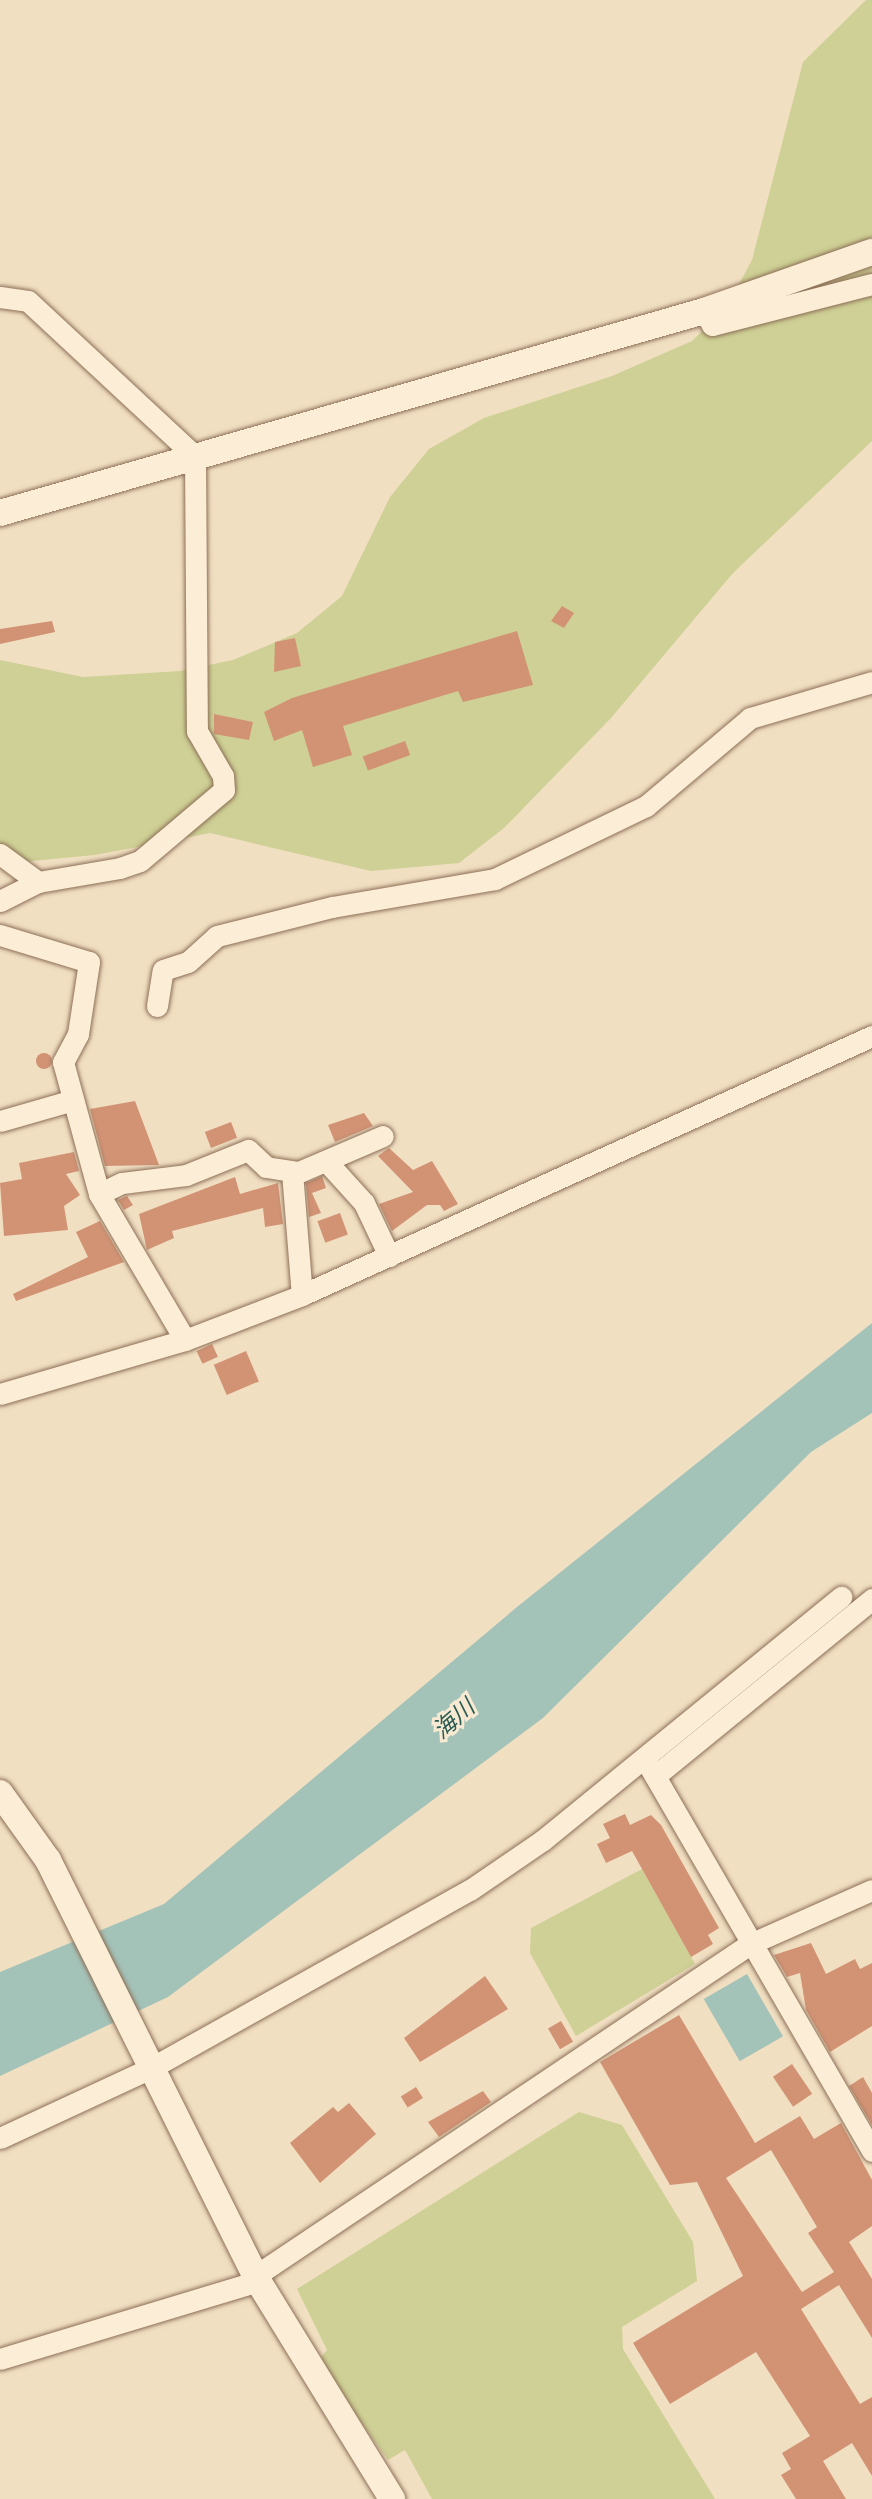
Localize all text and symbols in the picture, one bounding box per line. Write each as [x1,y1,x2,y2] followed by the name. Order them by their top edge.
[427,1692,479,1744] water label: 海川

